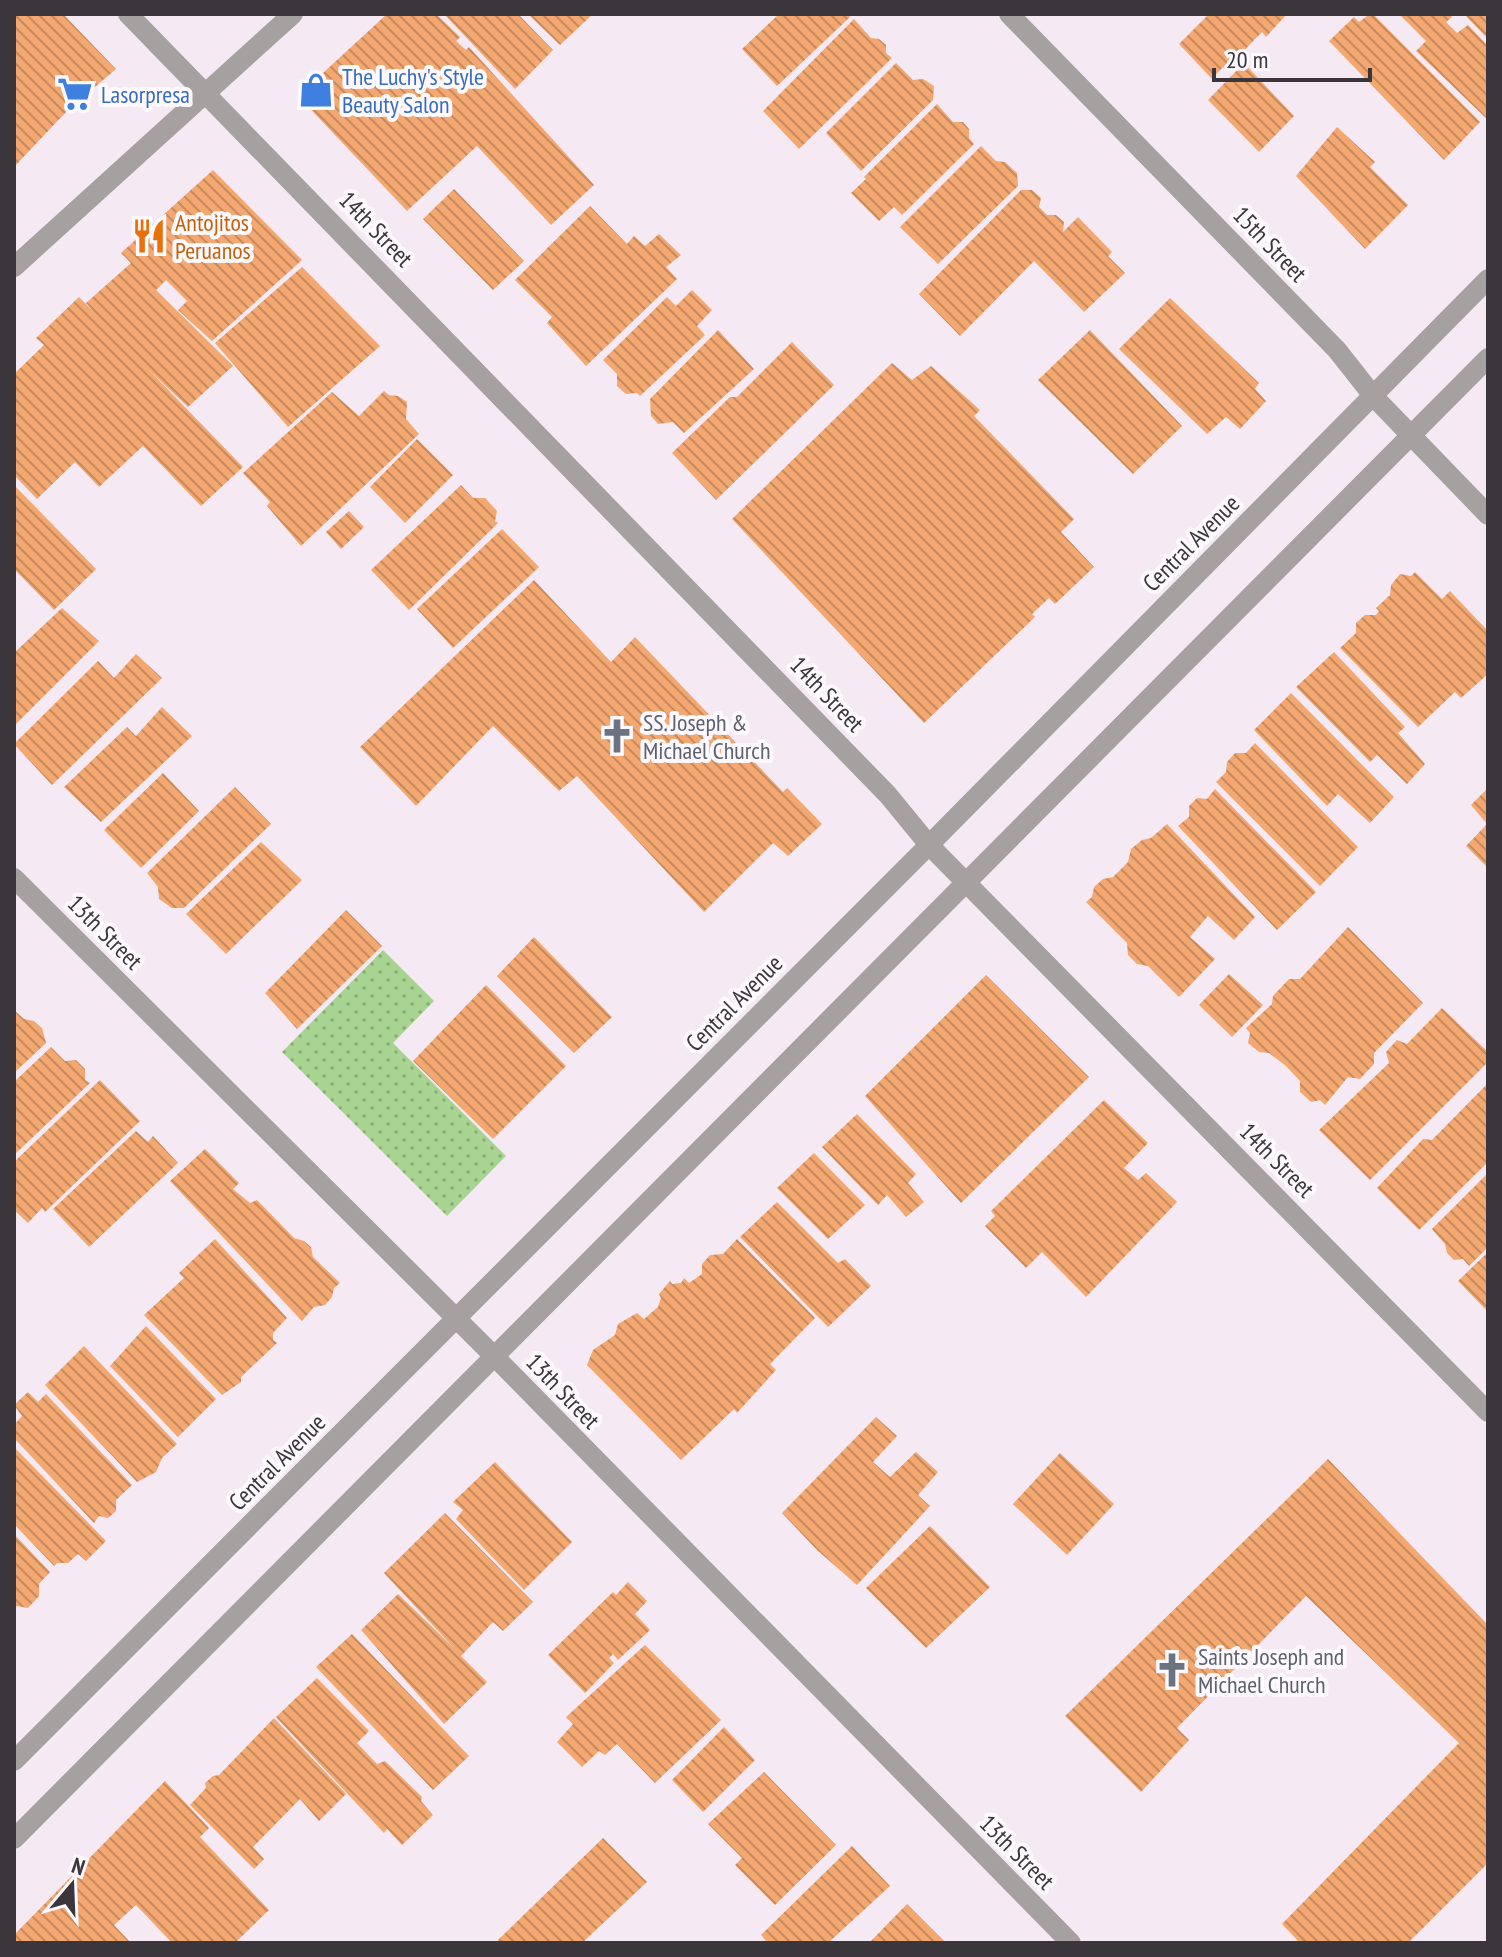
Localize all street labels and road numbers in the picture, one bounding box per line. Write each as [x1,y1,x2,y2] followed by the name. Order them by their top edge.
[332,185,420,274] street label: 14th Street
[1226,200,1314,289] street label: 15th Street
[1136,488,1246,598] street label: Central Avenue
[783,650,871,739] street label: 14th Street
[61,888,149,976] street label: 13th Street
[679,948,789,1058] street label: Central Avenue
[1233,1116,1321,1204] street label: 14th Street
[519,1347,607,1436] street label: 13th Street
[222,1407,332,1517] street label: Central Avenue
[973,1808,1061,1896] street label: 13th Street

